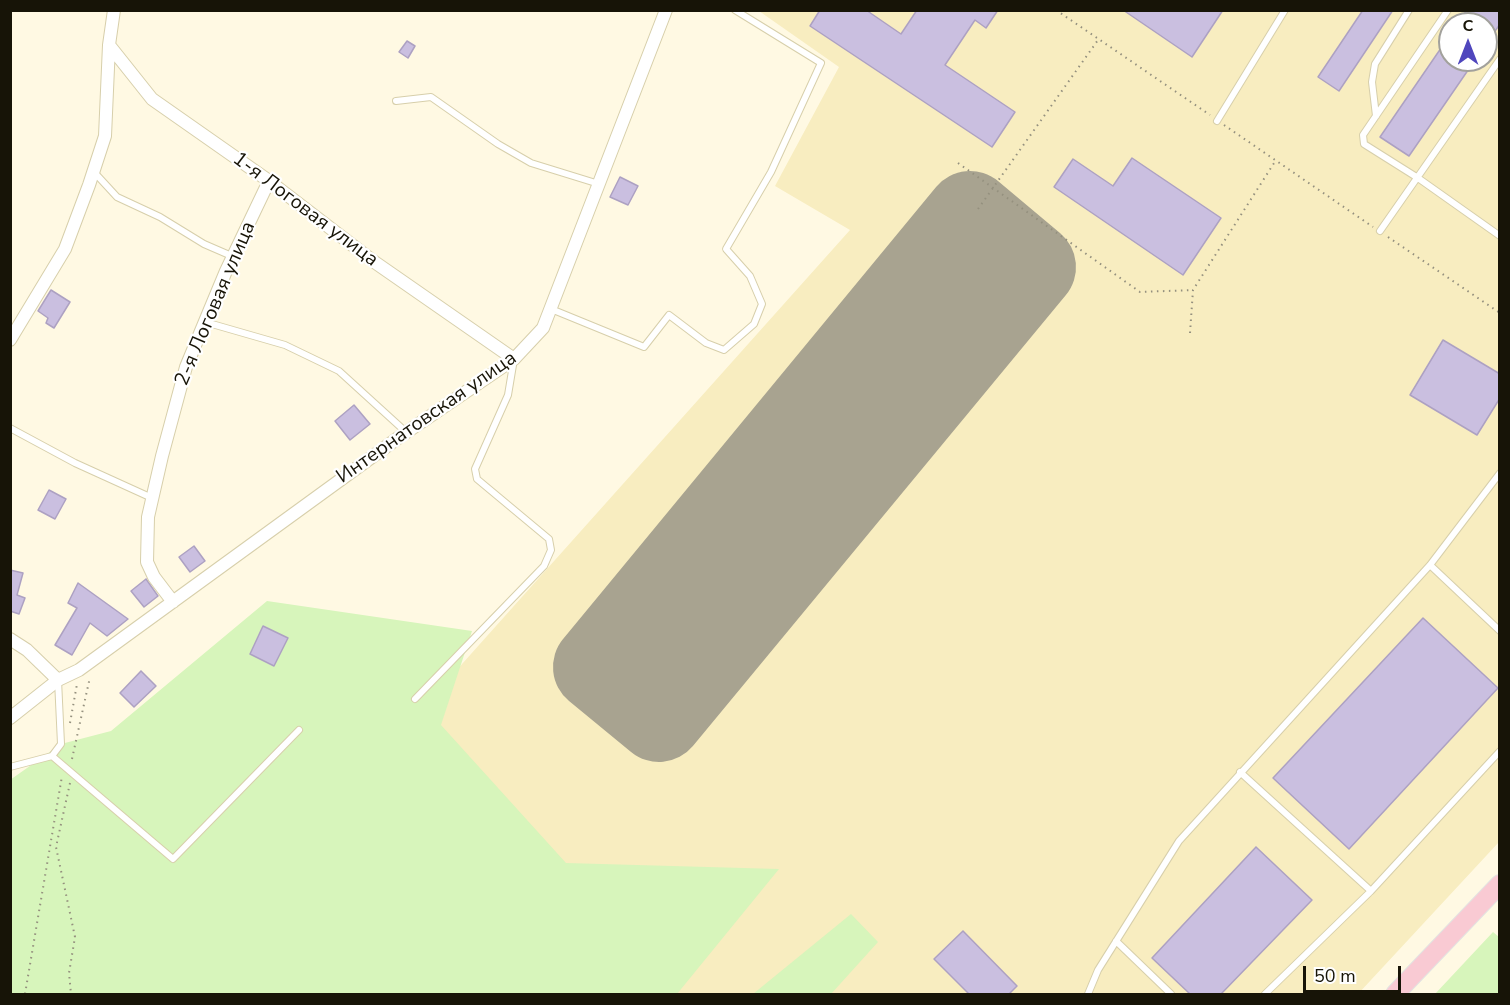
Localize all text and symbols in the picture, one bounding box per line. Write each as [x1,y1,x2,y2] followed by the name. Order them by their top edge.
[1438,12,1498,72] north arrow
[1463,15,1473,37] text: С
[228,147,382,273] street label: 1-я Логовая улица
[171,218,261,390] street label: 2-я Логовая улица
[332,347,522,489] street label: Интернатовская улица
[1306,954,1404,992] scale bar
[1314,964,1356,988] text: 50 m

